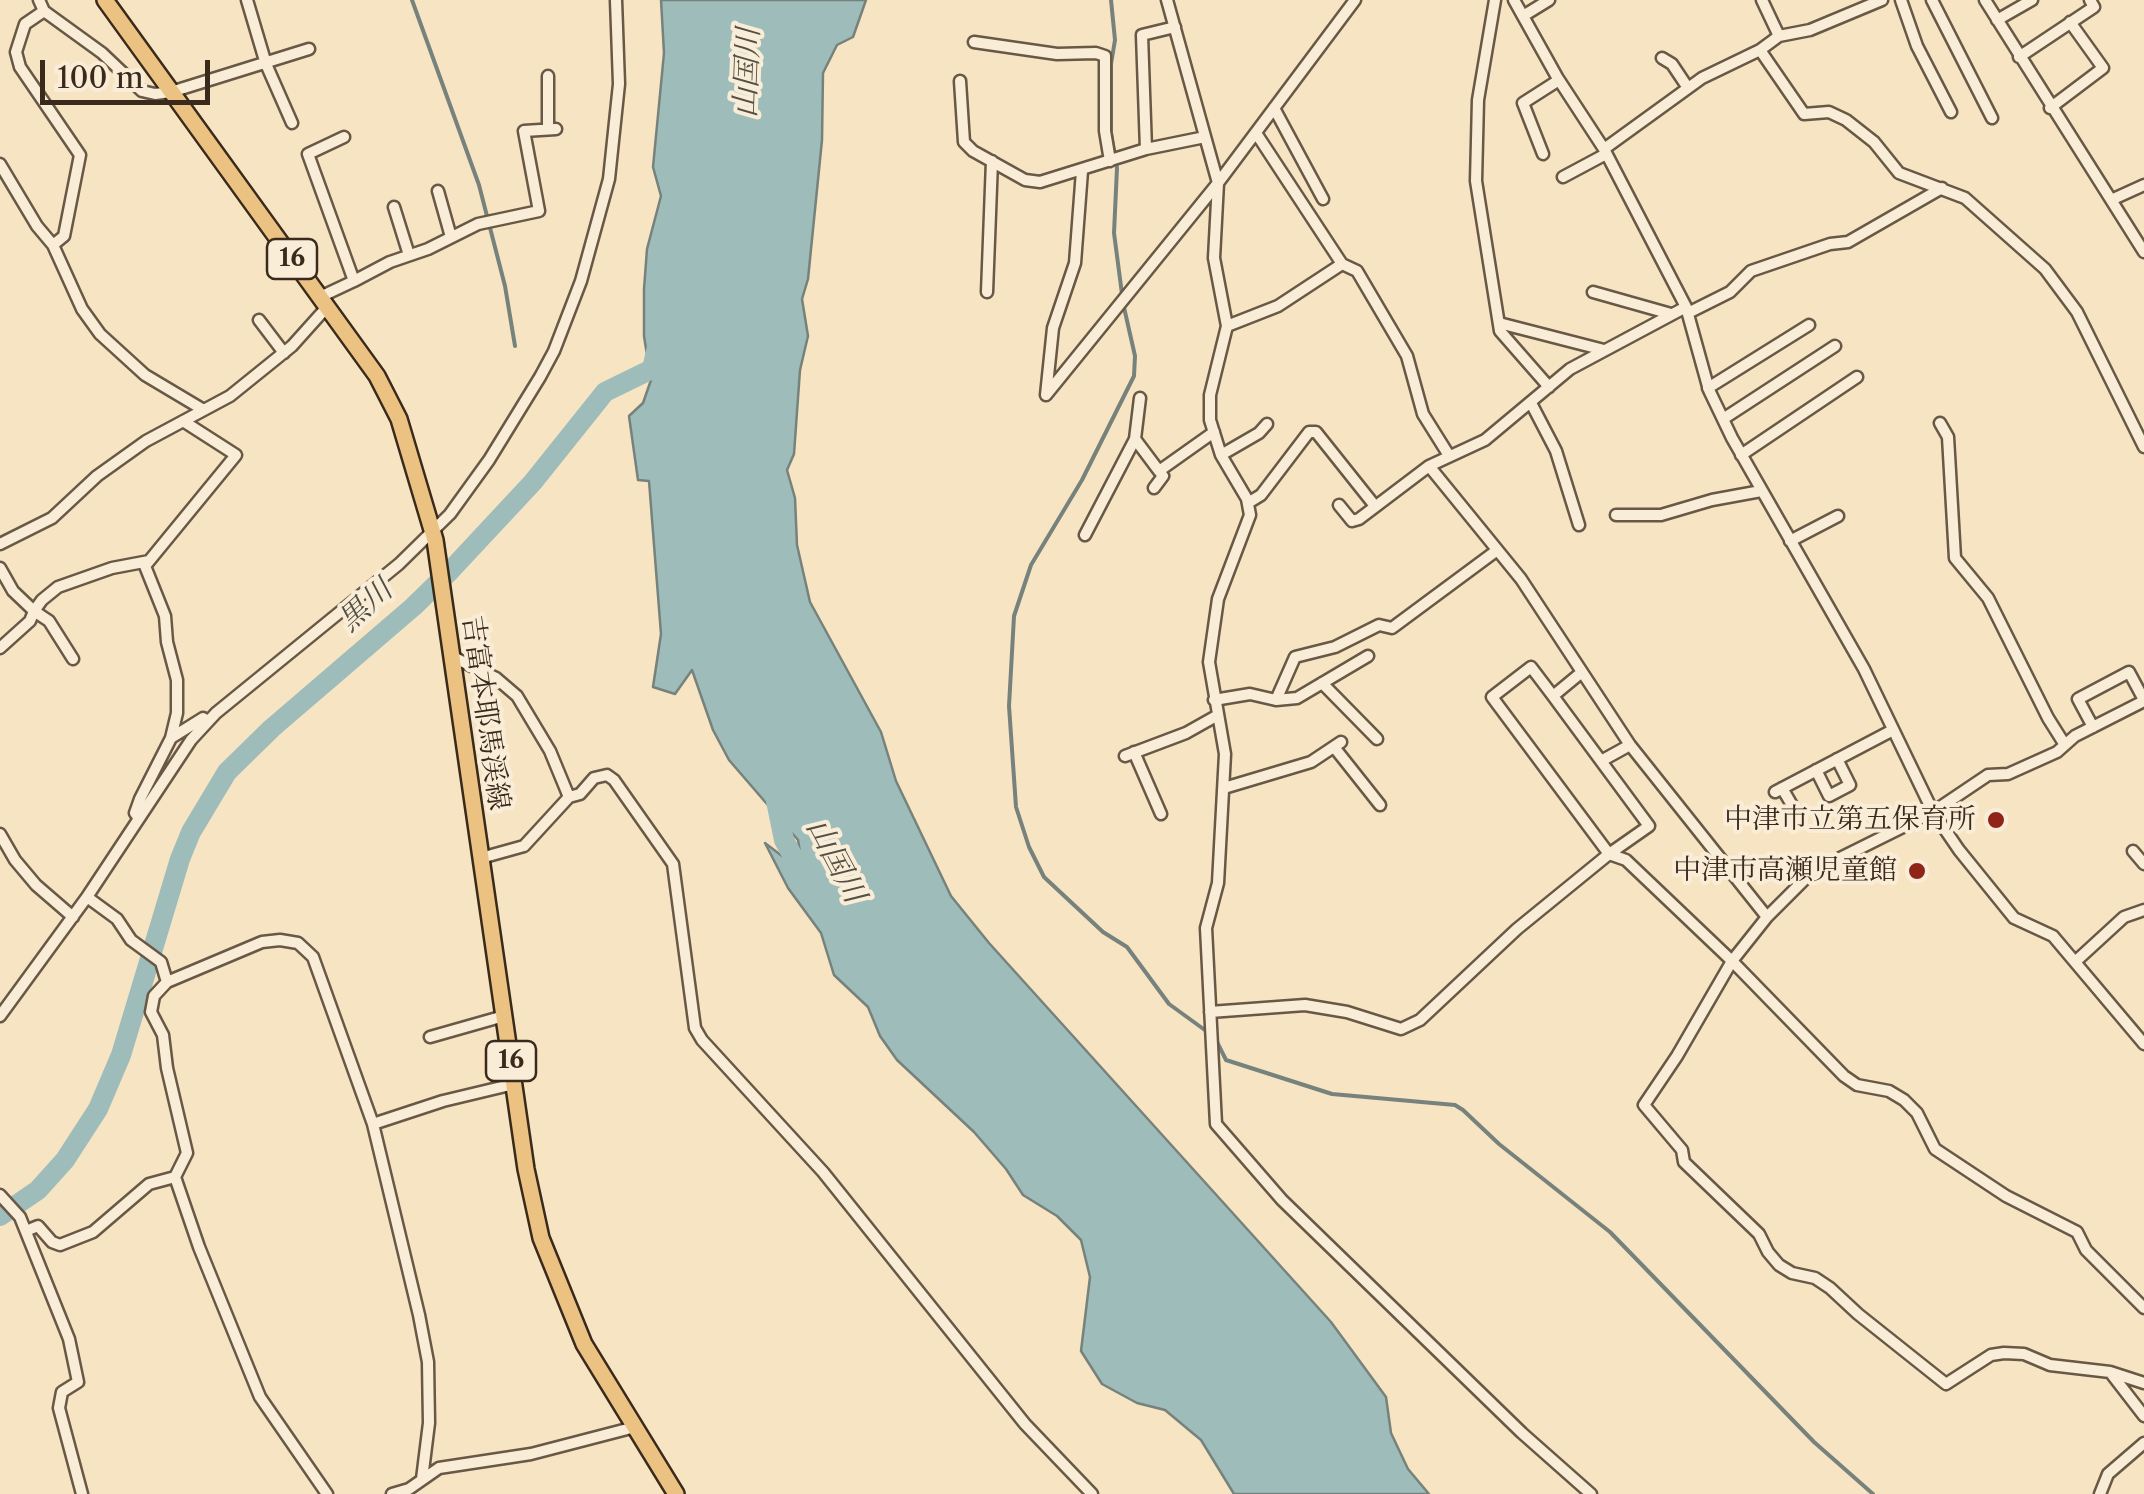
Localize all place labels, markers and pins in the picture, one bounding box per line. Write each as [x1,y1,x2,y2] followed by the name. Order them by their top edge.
[1724,803,1976,837] place label: 中津市立第五保育所
[1985,809,2007,831] marker: 中津市立第五保育所
[1673,854,1897,888] place label: 中津市高瀬児童館
[1906,860,1928,882] marker: 中津市高瀬児童館

